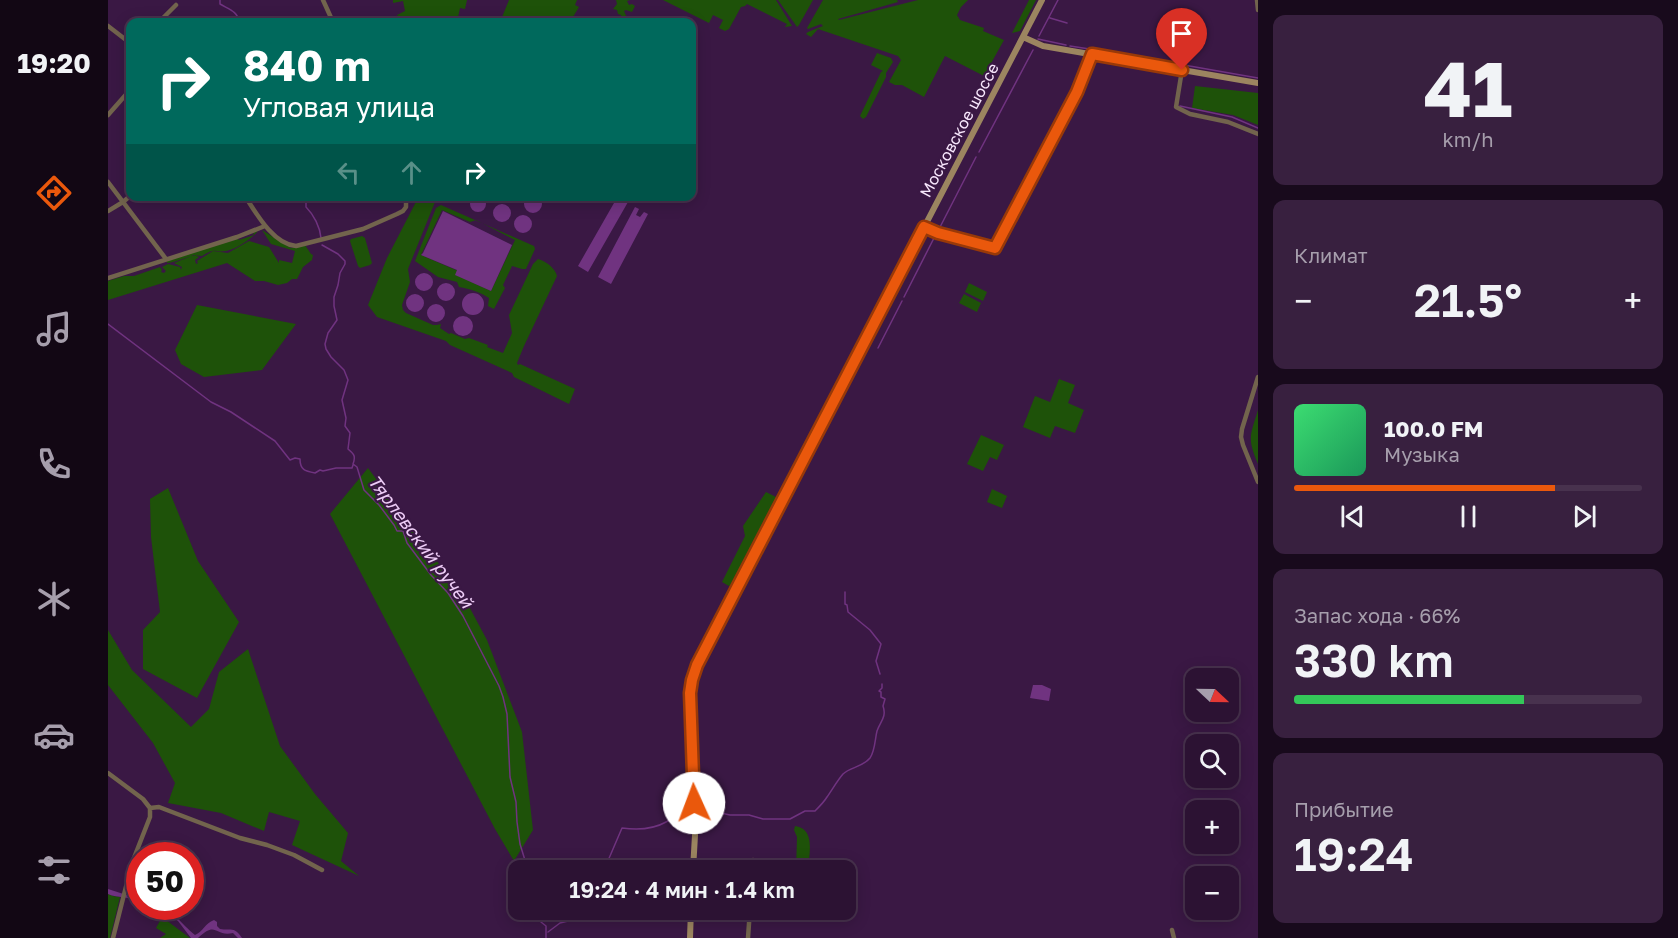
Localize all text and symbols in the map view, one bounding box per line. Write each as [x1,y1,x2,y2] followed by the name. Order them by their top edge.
[1156,8,1207,70] pin
[1165,17,1198,50] icon: arrive
[243,40,371,90] text: 840 m
[1424,41,1512,134] text: 41
[144,42,222,120] icon: right
[17,47,91,79] text: 19:20
[915,59,1003,201] street label: Московское шоссе
[243,91,435,123] text: Угловая улица
[1443,127,1493,151] text: km/h
[332,156,365,189] icon: left
[395,156,428,189] icon: ahead
[458,156,491,189] icon: right
[33,172,75,214] icon: directions
[1294,243,1368,267] text: Климат
[1414,273,1522,327] text: 21.5°
[1294,281,1312,320] text: −
[1624,281,1642,320] text: +
[33,308,75,350] icon: music
[1384,415,1483,442] text: 100.0 FM
[1384,442,1460,466] text: Музыка
[33,443,75,485] icon: phone
[364,470,479,613] water label: Тярлевский ручей
[1336,500,1369,533] icon: previous
[1452,500,1485,533] icon: pause
[1568,500,1601,533] icon: next
[33,578,75,620] icon: climate
[1294,603,1460,627] text: Запас хода · 66%
[1294,633,1454,687] text: 330 km
[1185,668,1239,722] north arrow
[1185,668,1239,920] map controls
[33,714,75,756] icon: car
[1185,734,1239,788] button: search
[662,771,726,835] position arrow
[1294,797,1394,821] text: Прибытие
[1185,800,1239,854] button: +
[1294,827,1414,881] text: 19:24
[126,842,204,920] speed limit sign: 50
[33,849,75,891] icon: filters
[1185,866,1239,920] button: −
[569,876,795,903] text: 19:24 · 4 мин · 1.4 km

